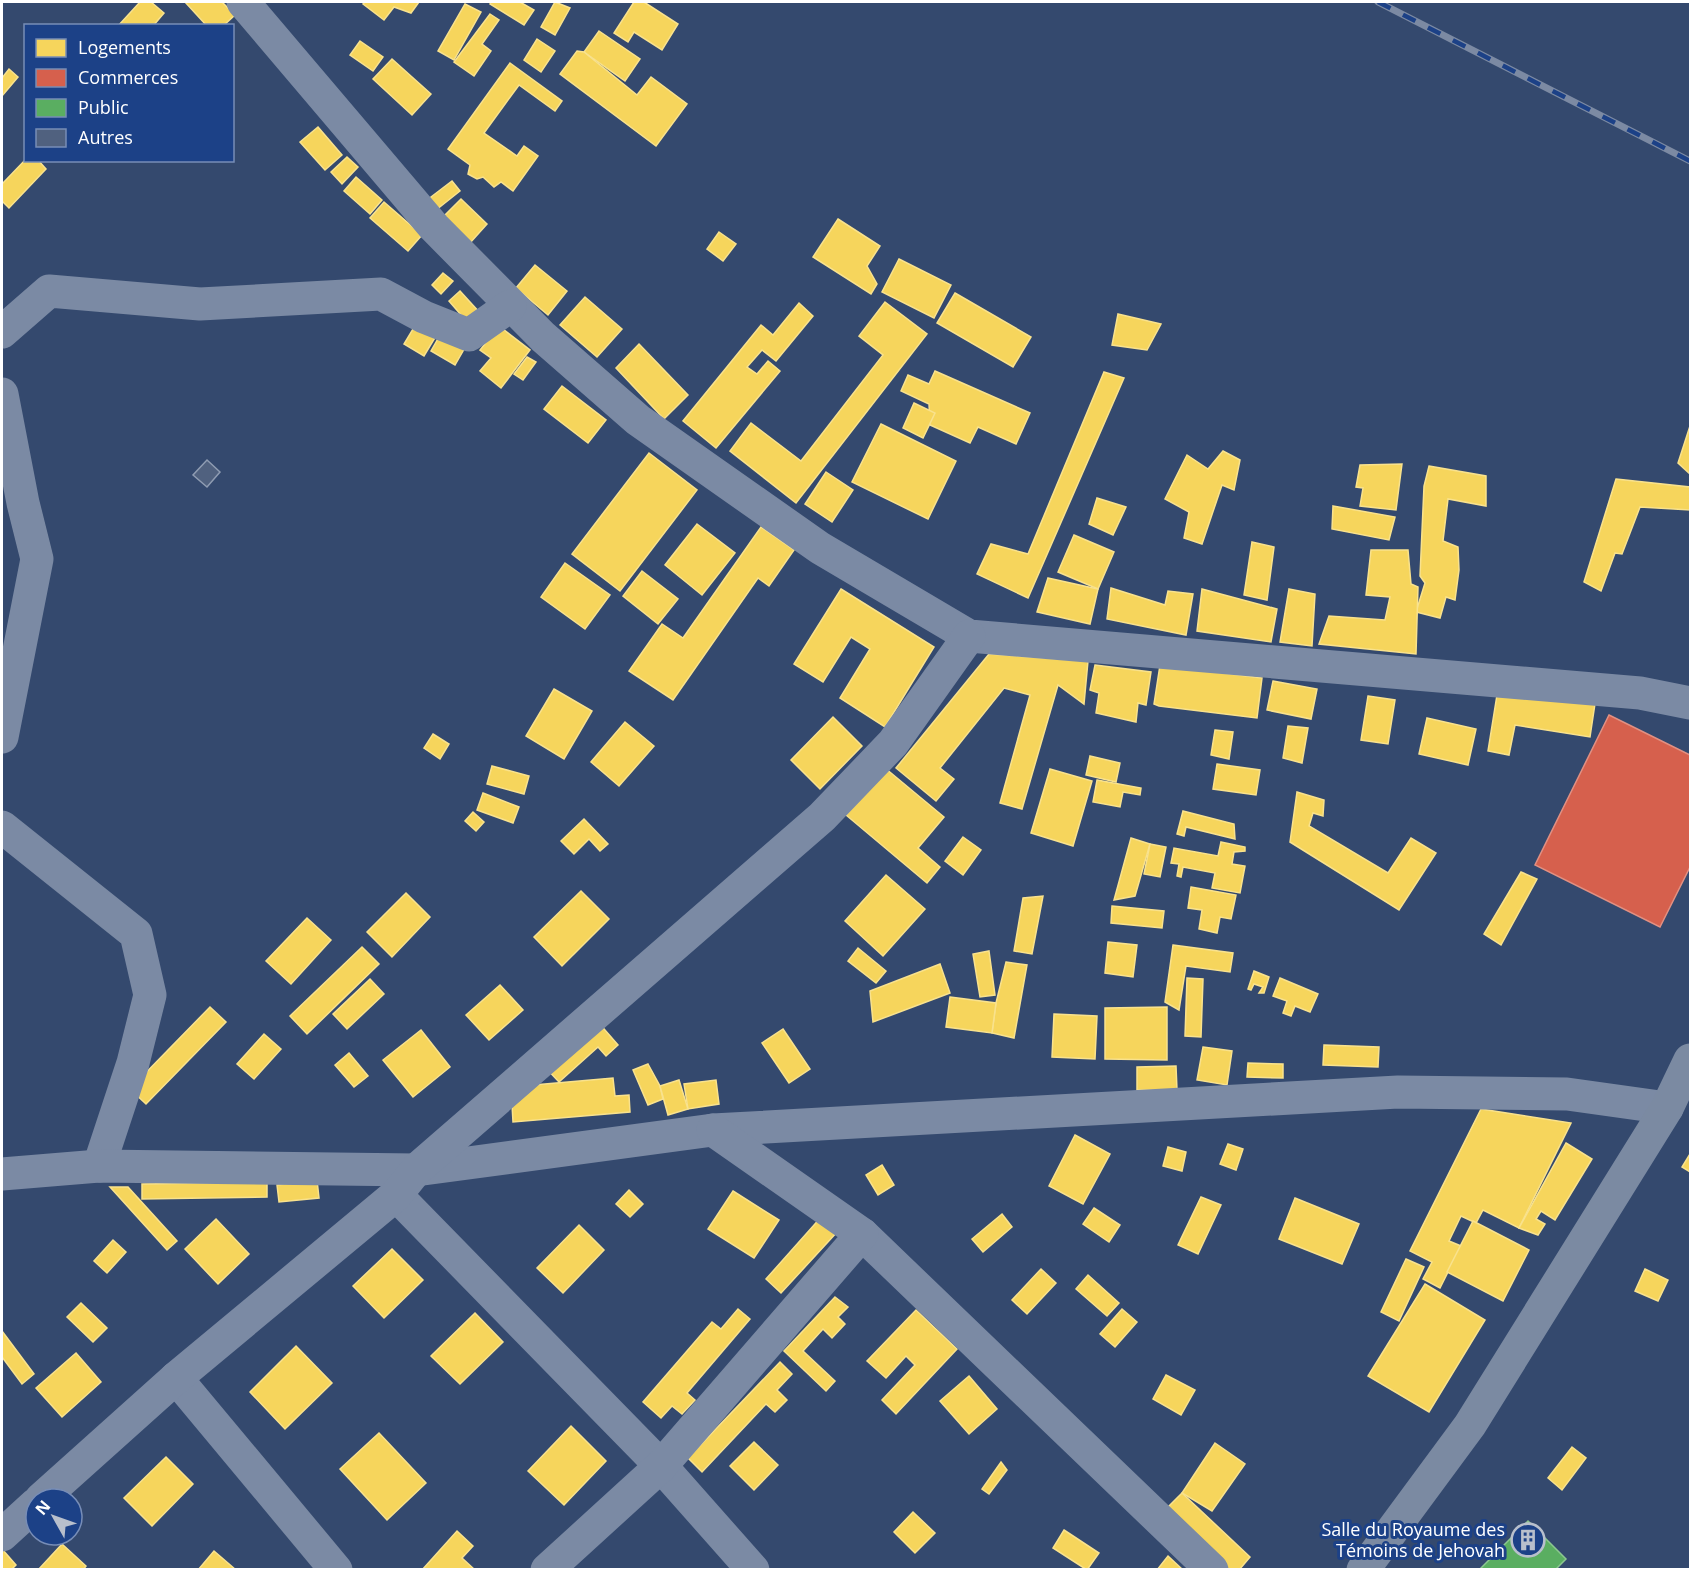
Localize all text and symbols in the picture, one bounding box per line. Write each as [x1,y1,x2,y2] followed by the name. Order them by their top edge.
[24,24,234,162] legend
[78,35,171,59] text: Logements
[78,65,178,89] text: Commerces
[78,95,129,119] text: Public
[78,125,133,149] text: Autres
[24,1487,84,1547] north arrow
[30,1495,55,1519] text: N
[1321,1517,1505,1562] place label: Salle du Royaume des Témoins de Jehovah
[1510,1522,1546,1558] building icon: Salle du Royaume des Témoins de Jehovah

